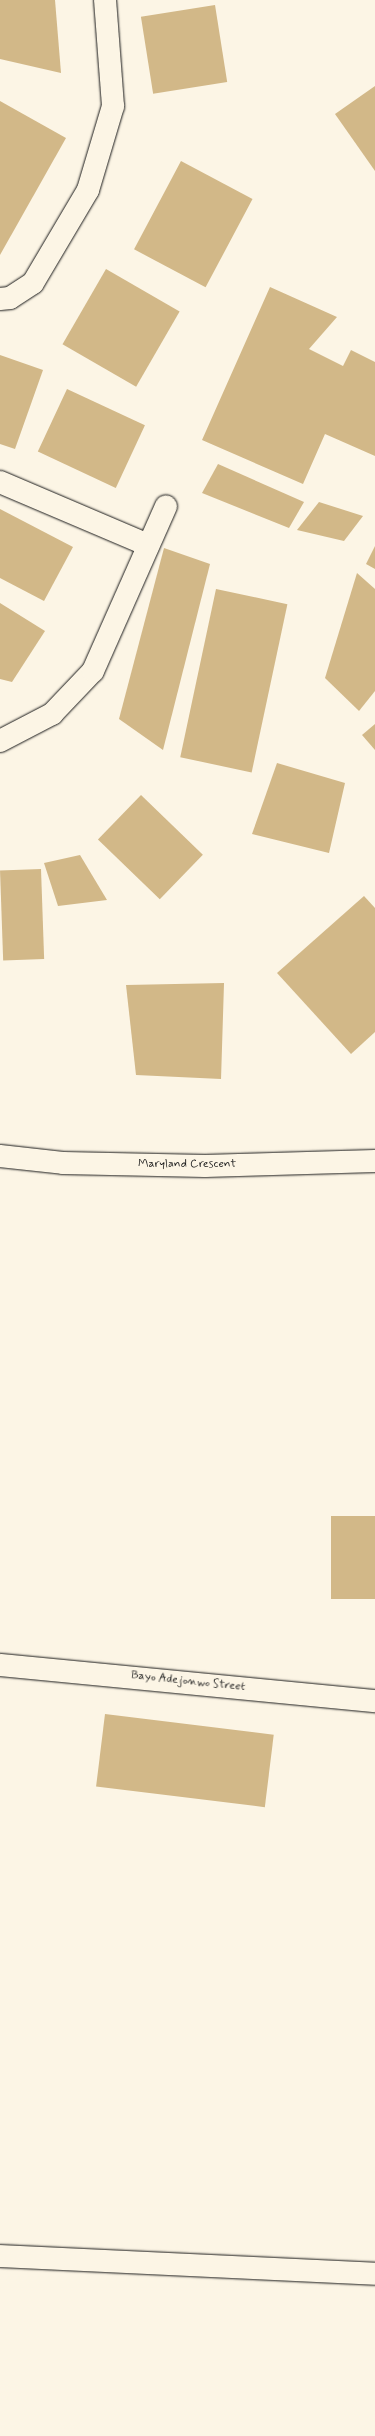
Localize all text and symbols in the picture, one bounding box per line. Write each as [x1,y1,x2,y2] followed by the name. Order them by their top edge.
[138,1158,236,1172] street label: Maryland Crescent
[129,1669,247,1695] street label: Bayo Adejonwo Street

